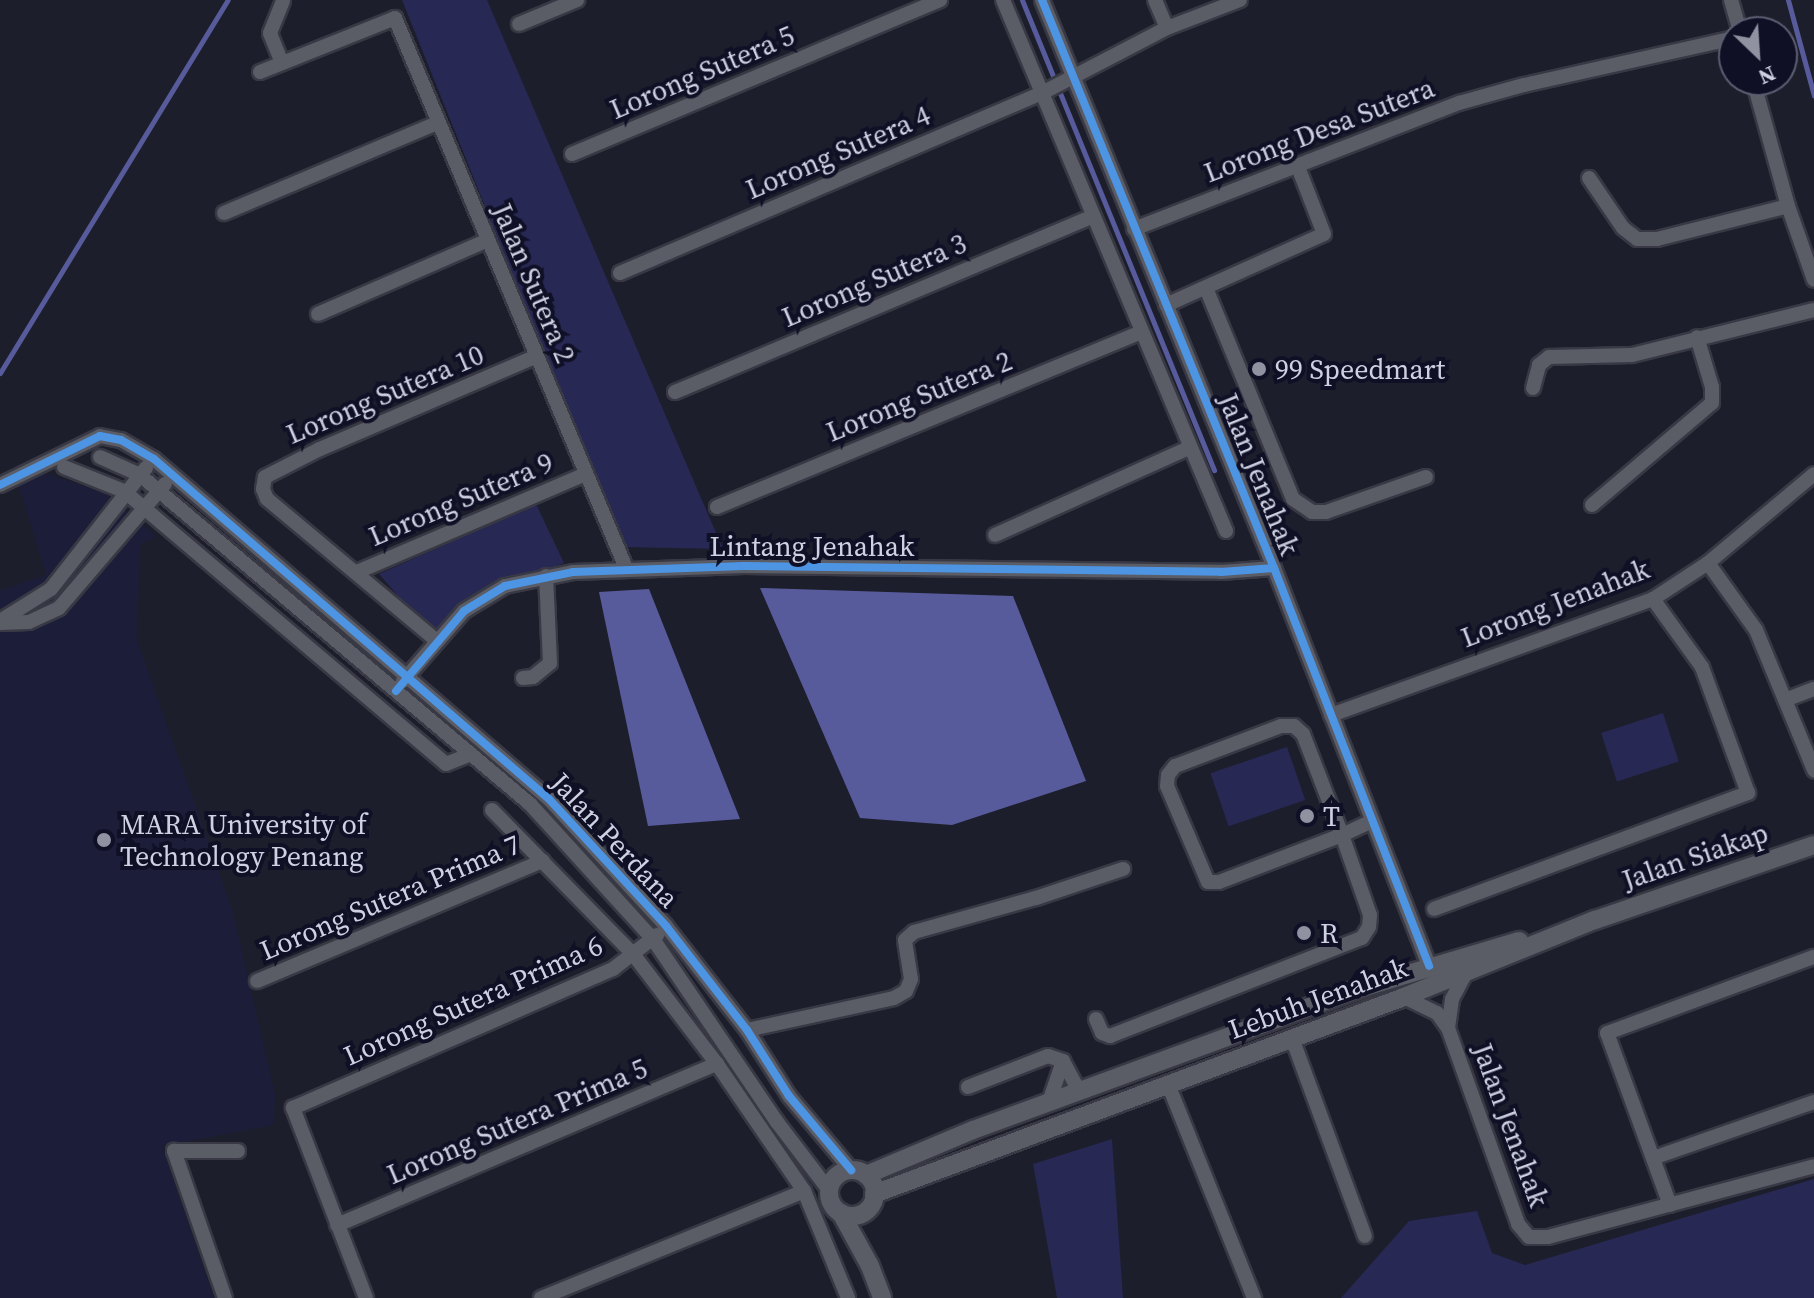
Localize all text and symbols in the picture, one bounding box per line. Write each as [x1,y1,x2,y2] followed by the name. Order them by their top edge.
[1718,16,1798,96] north arrow
[605,18,799,126] street label: Lorong Sutera 5
[1754,59,1781,93] text: N
[1199,71,1439,189] street label: Lorong Desa Sutera
[741,98,935,206] street label: Lorong Sutera 4
[485,198,583,368] street label: Jalan Sutera 2
[777,226,971,334] street label: Lorong Sutera 3
[281,337,489,451] street label: Lorong Sutera 10
[821,344,1017,448] street label: Lorong Sutera 2
[1275,352,1445,386] place label: 99 Speedmart
[1250,360,1268,378] marker: 99 Speedmart
[1211,388,1307,560] street label: Jalan Jenahak
[364,445,558,553] street label: Lorong Sutera 9
[710,529,914,563] street label: Lintang Jenahak
[1456,552,1654,654] street label: Lorong Jenahak
[544,766,686,914] street label: Jalan Perdana
[1323,799,1340,833] place label: T
[120,807,367,873] place label: MARA University of Technology Penang
[1298,807,1316,825] marker: T
[1618,815,1772,897] street label: Jalan Siakap
[255,827,525,967] street label: Lorong Sutera Prima 7
[95,831,113,849] marker: MARA University of Technology Penang
[1320,916,1338,950] place label: R
[1295,924,1313,942] marker: R
[339,928,607,1072] street label: Lorong Sutera Prima 6
[1224,950,1412,1046] street label: Lebuh Jenahak
[1466,1039,1556,1211] street label: Jalan Jenahak
[382,1051,652,1191] street label: Lorong Sutera Prima 5

